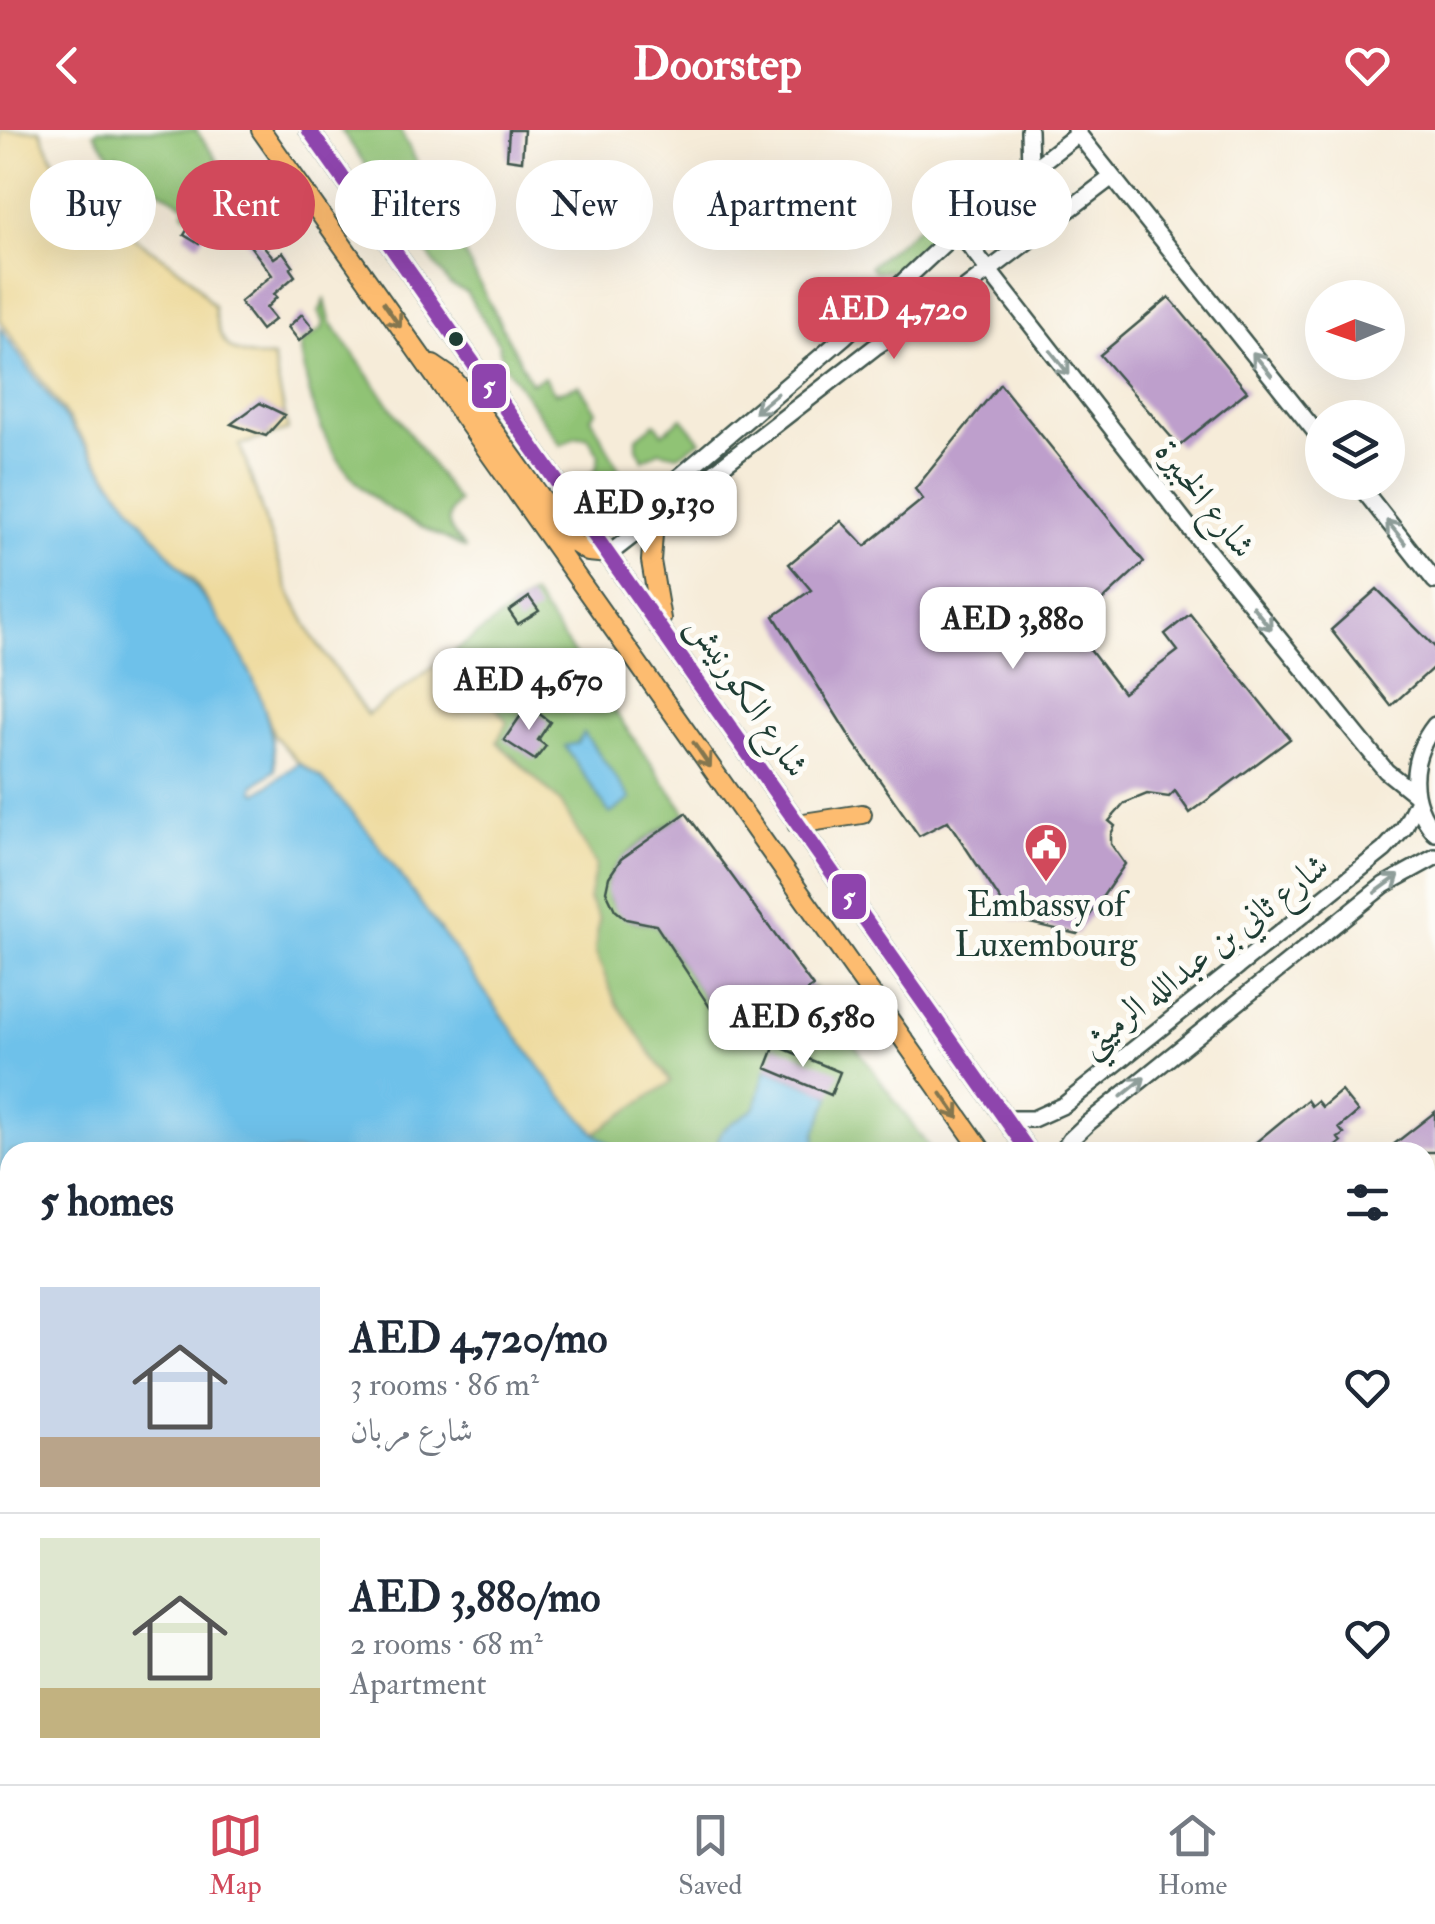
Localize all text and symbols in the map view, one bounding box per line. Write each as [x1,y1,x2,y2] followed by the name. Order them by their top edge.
[633,37,802,93] text: Doorstep
[40,38,95,93] icon: back
[1340,38,1395,93] icon: heart
[30,160,156,250] chip: Buy
[176,160,315,250] chip: Rent
[335,160,496,250] chip: Filters
[516,160,653,250] chip: New
[673,160,892,250] chip: Apartment
[912,160,1072,250] chip: House
[780,277,1008,362] pin: AED 4,720
[1305,280,1405,380] north arrow
[1305,280,1405,500] map controls
[820,289,968,329] text: AED 4,720
[381,301,402,328] one-way arrow
[446,329,466,349] unlabelled marker
[1049,350,1071,376] one-way arrow
[1251,351,1273,377] one-way arrow
[470,362,508,410] line badge: 5
[483,369,496,404] text: 5
[753,391,779,413] one-way arrow
[1305,400,1405,500] button: layers
[1140,431,1265,571] street label: شارع الخبيرة
[531,471,759,556] pin: AED 9,130
[575,483,715,523] text: AED 9,130
[1385,519,1407,545] one-way arrow
[899,587,1127,672] pin: AED 3,880
[942,599,1084,639] text: AED 3,880
[1251,604,1273,630] one-way arrow
[672,606,819,789] street label: شارع الكورنيش
[415,648,643,733] pin: AED 4,670
[455,660,603,700] text: AED 4,670
[691,740,712,768] one-way arrow
[1023,822,1069,883] public building icon: Embassy of Luxembourg
[1070,844,1344,1074] street label: شارع ثاني بن عبدالله الرميثي
[830,872,868,921] line badge: 5
[1373,873,1400,894] one-way arrow
[843,880,856,915] text: 5
[955,883,1138,967] place label: Embassy of Luxembourg
[689,985,917,1070] pin: AED 6,580
[731,997,875,1037] text: AED 6,580
[1119,1077,1146,1098] one-way arrow
[939,1092,960,1119] one-way arrow
[1340,1175,1395,1230] icon: filters
[40,1176,174,1228] text: 5 homes
[350,1313,608,1365] text: AED 4,720/mo
[120,1327,240,1447] icon: home
[1340,1360,1395,1415] icon: heart
[350,1365,539,1405] text: 3 rooms · 86 m²
[350,1411,473,1451] text: شارع مربان
[350,1572,601,1624] text: AED 3,880/mo
[120,1578,240,1698] icon: home
[1340,1611,1395,1666] icon: heart
[350,1624,543,1664] text: 2 rooms · 68 m²
[350,1664,487,1704] text: Apartment
[208,1808,263,1903] tab: Map
[678,1808,742,1903] tab: Saved
[1158,1808,1227,1903] tab: Home

